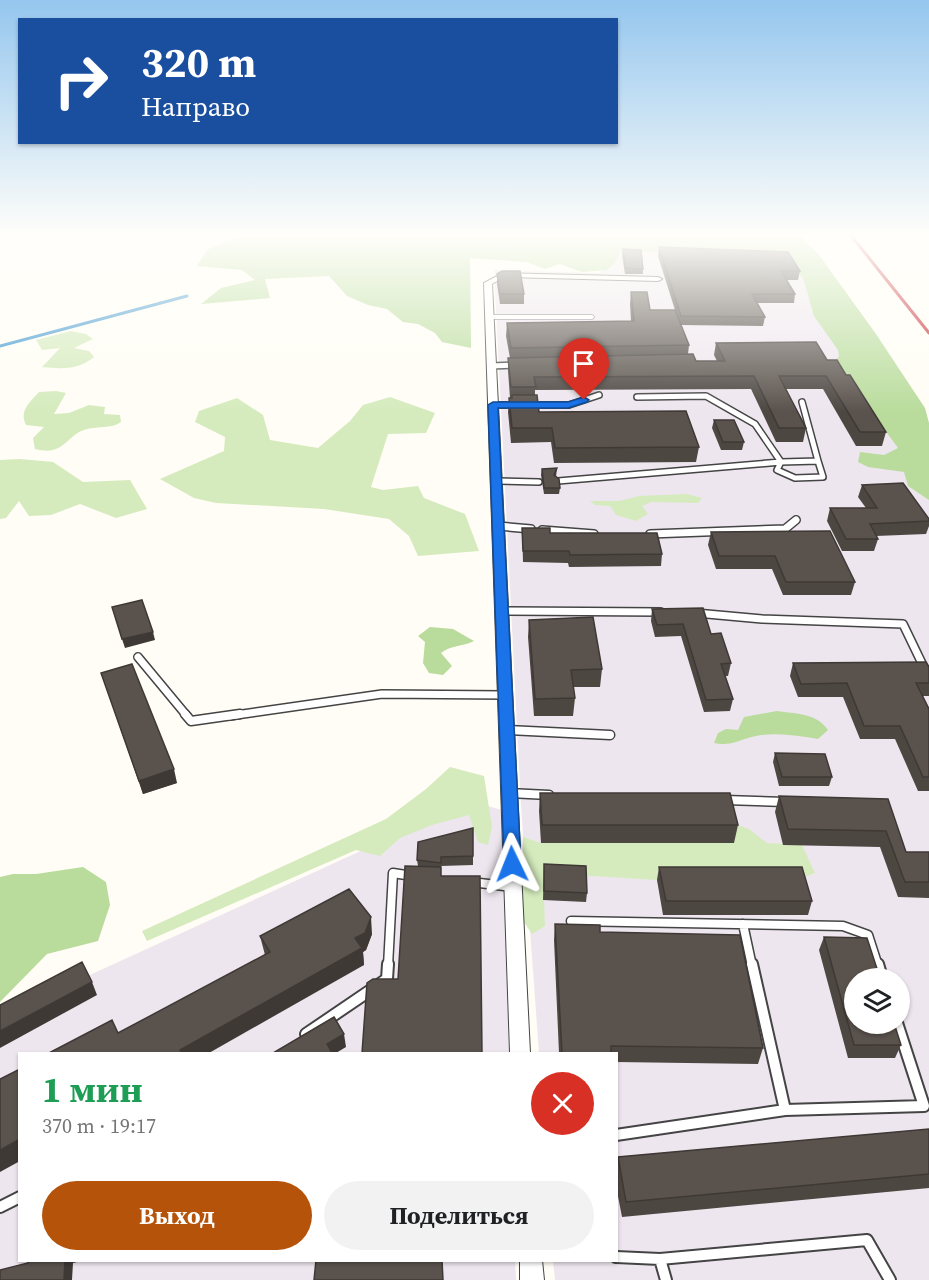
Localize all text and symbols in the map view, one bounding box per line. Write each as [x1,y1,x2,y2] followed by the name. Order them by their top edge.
[141,33,256,91] text: 320 m
[42,42,120,120] icon: right
[141,88,250,125] text: Направо
[558,338,609,400] pin
[567,347,600,380] icon: arrive
[480,832,544,896] position arrow
[844,968,910,1034] map controls
[844,968,910,1034] button: layers
[42,1065,143,1114] text: 1 мин
[531,1072,594,1135] button: close
[42,1112,156,1140] text: 370 m · 19:17
[42,1181,312,1250] button: Выход
[324,1181,594,1250] button: Поделиться

